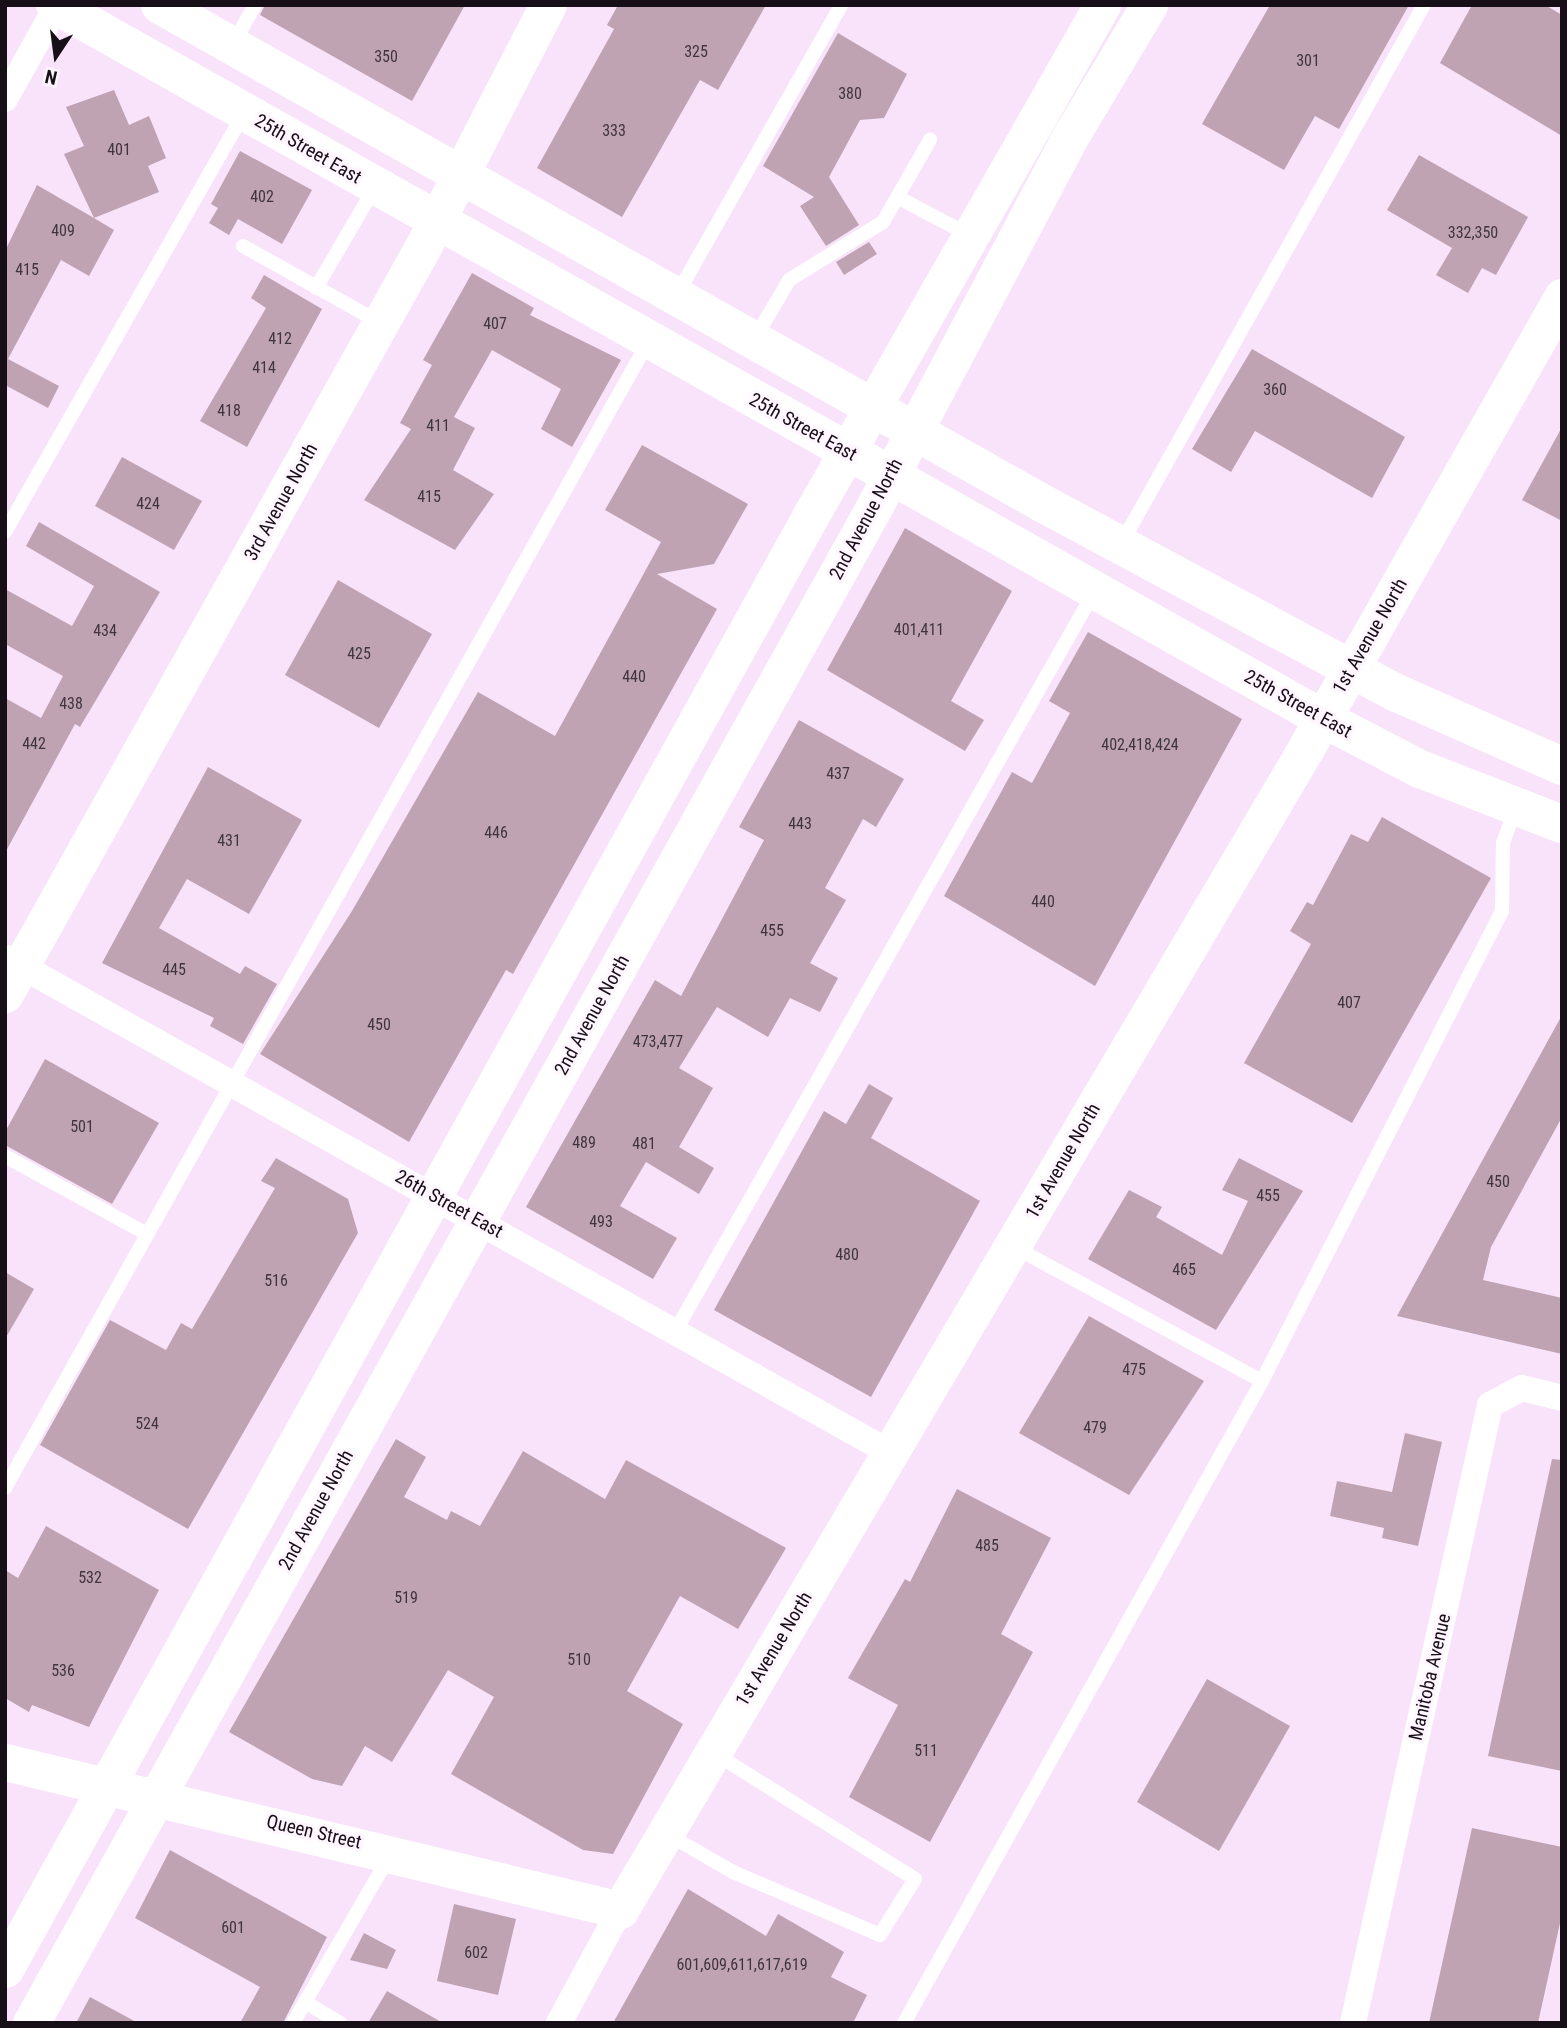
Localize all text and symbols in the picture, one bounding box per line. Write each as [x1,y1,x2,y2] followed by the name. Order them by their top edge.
[21,21,91,91] north arrow
[684,42,708,62] house number: 325
[374,47,398,67] house number: 350
[1296,51,1320,71] house number: 301
[43,64,59,89] text: N
[838,84,862,104] house number: 380
[250,109,366,189] street label: 25th Street East
[602,121,626,141] house number: 333
[107,140,131,160] house number: 401
[250,187,274,207] house number: 402
[51,221,75,241] house number: 409
[1448,223,1498,243] house number: 332,350
[15,260,39,280] house number: 415
[483,314,507,334] house number: 407
[268,329,292,349] house number: 412
[252,358,276,378] house number: 414
[1263,380,1287,400] house number: 360
[745,388,861,466] street label: 25th Street East
[217,401,241,421] house number: 418
[426,416,450,436] house number: 411
[239,440,323,564] street label: 3rd Avenue North
[825,455,907,583] street label: 2nd Avenue North
[417,487,441,507] house number: 415
[136,494,160,514] house number: 424
[1328,574,1412,698] street label: 1st Avenue North
[894,620,944,640] house number: 401,411
[93,621,117,641] house number: 434
[347,644,371,664] house number: 425
[1240,665,1356,743] street label: 25th Street East
[622,667,646,687] house number: 440
[59,694,83,714] house number: 438
[22,734,46,754] house number: 442
[1101,735,1179,755] house number: 402,418,424
[826,764,850,784] house number: 437
[788,814,812,834] house number: 443
[484,823,508,843] house number: 446
[217,831,241,851] house number: 431
[1031,892,1055,912] house number: 440
[760,921,784,941] house number: 455
[550,951,634,1079] street label: 2nd Avenue North
[162,960,186,980] house number: 445
[1337,993,1361,1013] house number: 407
[367,1015,391,1035] house number: 450
[633,1032,683,1052] house number: 473,477
[1021,1099,1105,1223] street label: 1st Avenue North
[70,1117,94,1137] house number: 501
[572,1133,596,1153] house number: 489
[632,1134,656,1154] house number: 481
[391,1165,507,1243] street label: 26th Street East
[1486,1172,1510,1192] house number: 450
[1256,1186,1280,1206] house number: 455
[589,1212,613,1232] house number: 493
[835,1245,859,1265] house number: 480
[1172,1260,1196,1280] house number: 465
[264,1271,288,1291] house number: 516
[1122,1360,1146,1380] house number: 475
[135,1414,159,1434] house number: 524
[1083,1418,1107,1438] house number: 479
[274,1446,358,1574] street label: 2nd Avenue North
[975,1536,999,1556] house number: 485
[78,1568,102,1588] house number: 532
[394,1588,418,1608] house number: 519
[731,1588,817,1710] street label: 1st Avenue North
[1404,1611,1456,1743] street label: Manitoba Avenue
[567,1650,591,1670] house number: 510
[51,1661,75,1681] house number: 536
[914,1741,938,1761] house number: 511
[264,1810,364,1854] street label: Queen Street
[221,1918,245,1938] house number: 601
[464,1943,488,1963] house number: 602
[676,1955,808,1975] house number: 601,609,611,617,619

